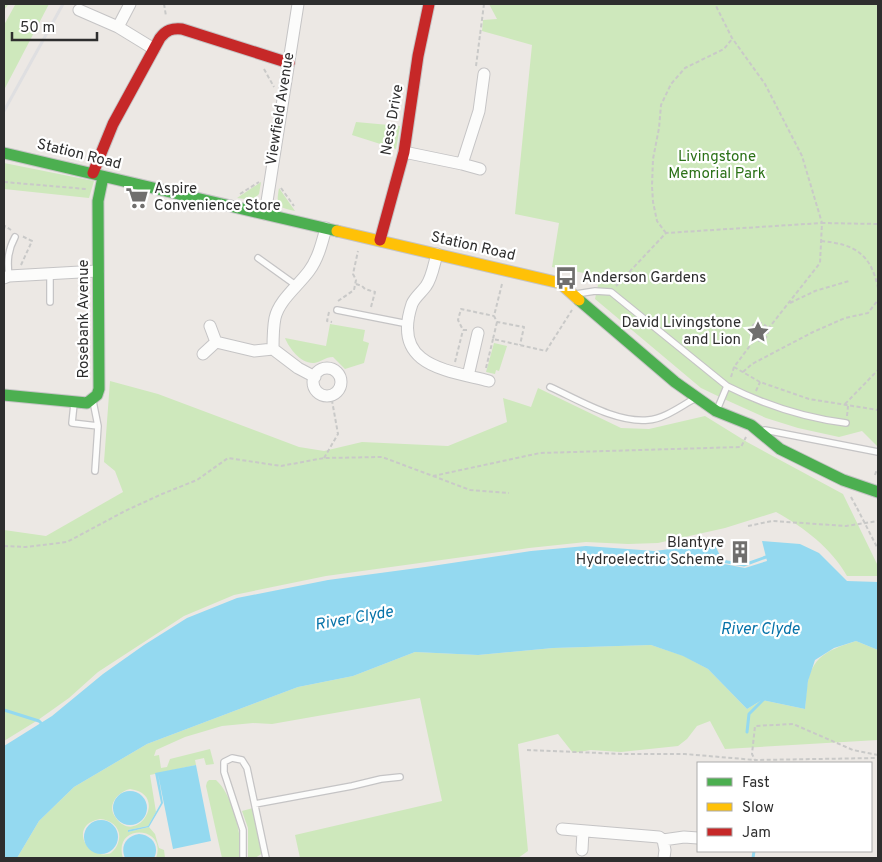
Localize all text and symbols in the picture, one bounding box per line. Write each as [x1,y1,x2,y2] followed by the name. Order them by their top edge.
[12,10,98,42] scale bar
[20,19,55,38] text: 50 m
[263,51,299,167] street label: Viewfield Avenue
[377,83,409,157] street label: Ness Drive
[35,135,123,175] street label: Station Road
[668,148,766,184] park label: Livingstone Memorial Park
[154,180,281,216] place label: Aspire Convenience Store
[124,185,150,211] supermarket icon: Aspire Convenience Store
[429,228,517,266] street label: Station Road
[75,260,94,378] street label: Rosebank Avenue
[553,265,579,291] bus stop icon: Anderson Gardens
[582,269,706,288] place label: Anderson Gardens
[621,314,741,350] place label: David Livingstone and Lion
[745,319,771,345] place icon: David Livingstone and Lion
[576,534,724,570] place label: Blantyre Hydroelectric Scheme
[727,539,753,565] building icon: Blantyre Hydroelectric Scheme
[313,602,395,636] water label: River Clyde
[721,620,800,640] water label: River Clyde
[697,762,872,852] legend
[742,774,770,793] text: Fast
[742,799,774,818] text: Slow
[742,824,771,843] text: Jam

